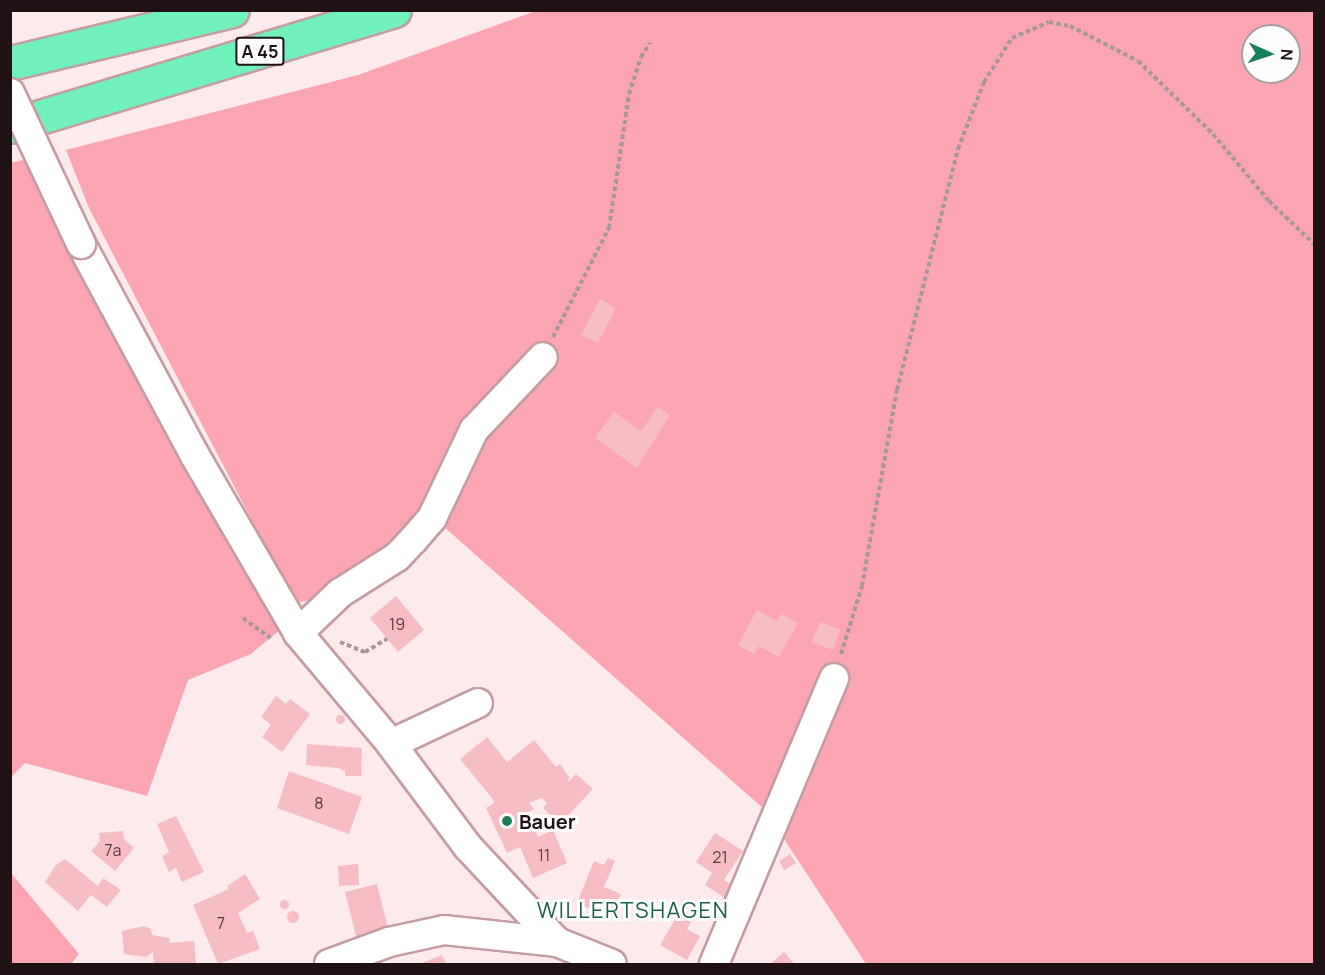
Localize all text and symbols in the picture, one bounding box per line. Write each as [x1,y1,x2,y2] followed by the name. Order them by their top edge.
[1241,24,1301,84] north arrow
[234,36,286,66] road number: A 45
[1276,49,1298,61] text: N
[389,614,405,634] house number: 19
[314,793,324,813] house number: 8
[519,809,576,833] place label: Bauer
[500,814,514,828] marker: Bauer
[105,840,121,860] house number: 7a
[538,845,550,865] house number: 11
[712,847,728,867] house number: 21
[537,898,729,924] district label: WILLERTSHAGEN
[217,913,225,933] house number: 7

